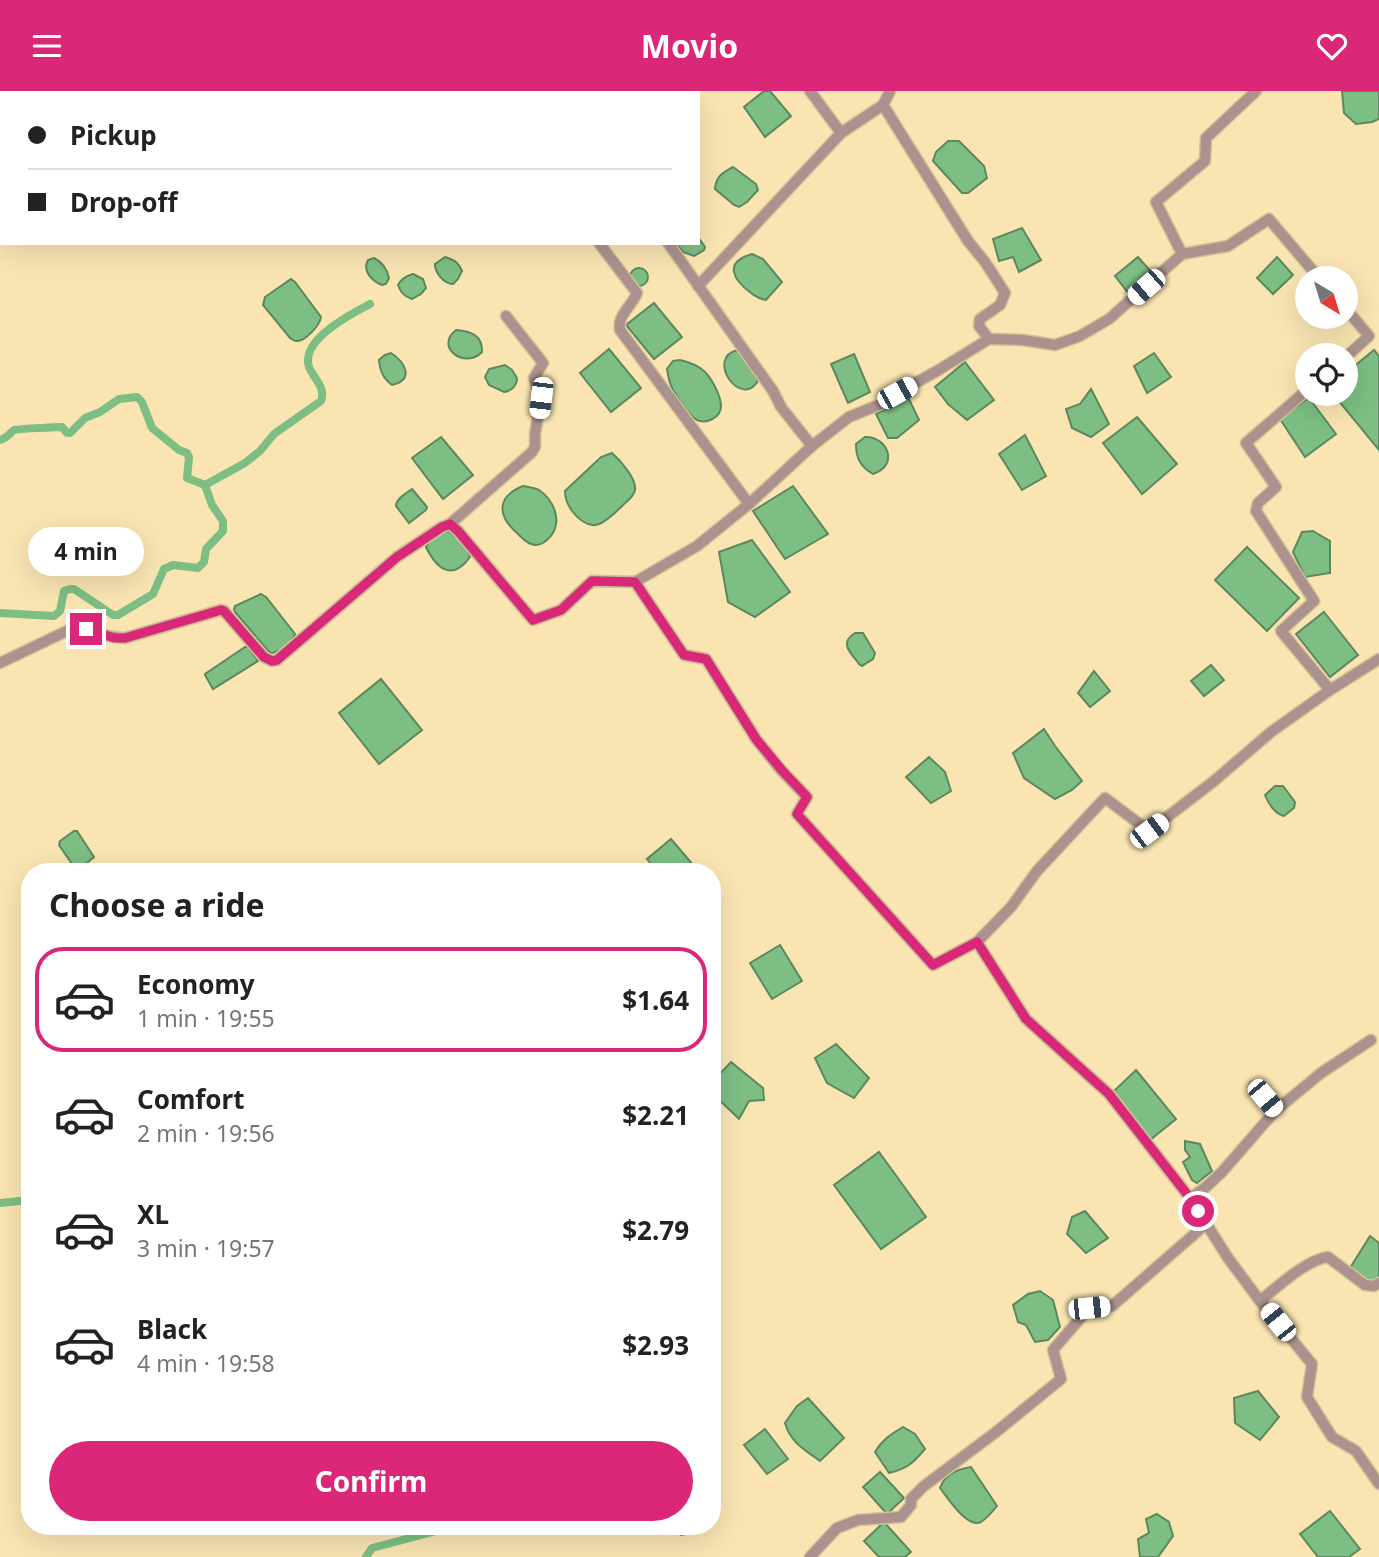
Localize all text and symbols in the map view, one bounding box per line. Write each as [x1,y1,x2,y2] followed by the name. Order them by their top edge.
[641,24,738,67] text: Movio
[28,27,66,65] icon: menu
[1313,27,1351,65] icon: heart
[70,117,157,153] text: Pickup
[70,184,177,220] text: Drop-off
[1124,265,1169,309] car
[1295,266,1358,329] north arrow
[1295,266,1358,406] map controls
[1295,343,1358,406] button: locate
[874,374,921,412] car
[529,376,554,420] car
[28,527,144,577] callout: 4 min
[54,535,118,567] text: 4 min
[70,613,102,645] route end
[1126,810,1173,852] car
[49,883,265,926] text: Choose a ride
[137,966,255,1002] text: Economy
[53,968,116,1031] icon: car
[622,982,689,1018] text: $1.64
[137,1002,275,1034] text: 1 min · 19:55
[1244,1075,1287,1121] car
[137,1081,245,1117] text: Comfort
[53,1083,116,1146] icon: car
[622,1097,689,1133] text: $2.21
[137,1117,275,1149] text: 2 min · 19:56
[1182,1195,1214,1227] route start
[137,1196,169,1232] text: XL
[53,1198,116,1261] icon: car
[622,1212,689,1248] text: $2.79
[137,1232,275,1264] text: 3 min · 19:57
[1068,1295,1111,1321] car
[1257,1299,1300,1345] car
[137,1311,207,1347] text: Black
[53,1313,116,1376] icon: car
[622,1327,689,1363] text: $2.93
[137,1347,275,1379] text: 4 min · 19:58
[49,1441,693,1521] button: Confirm

